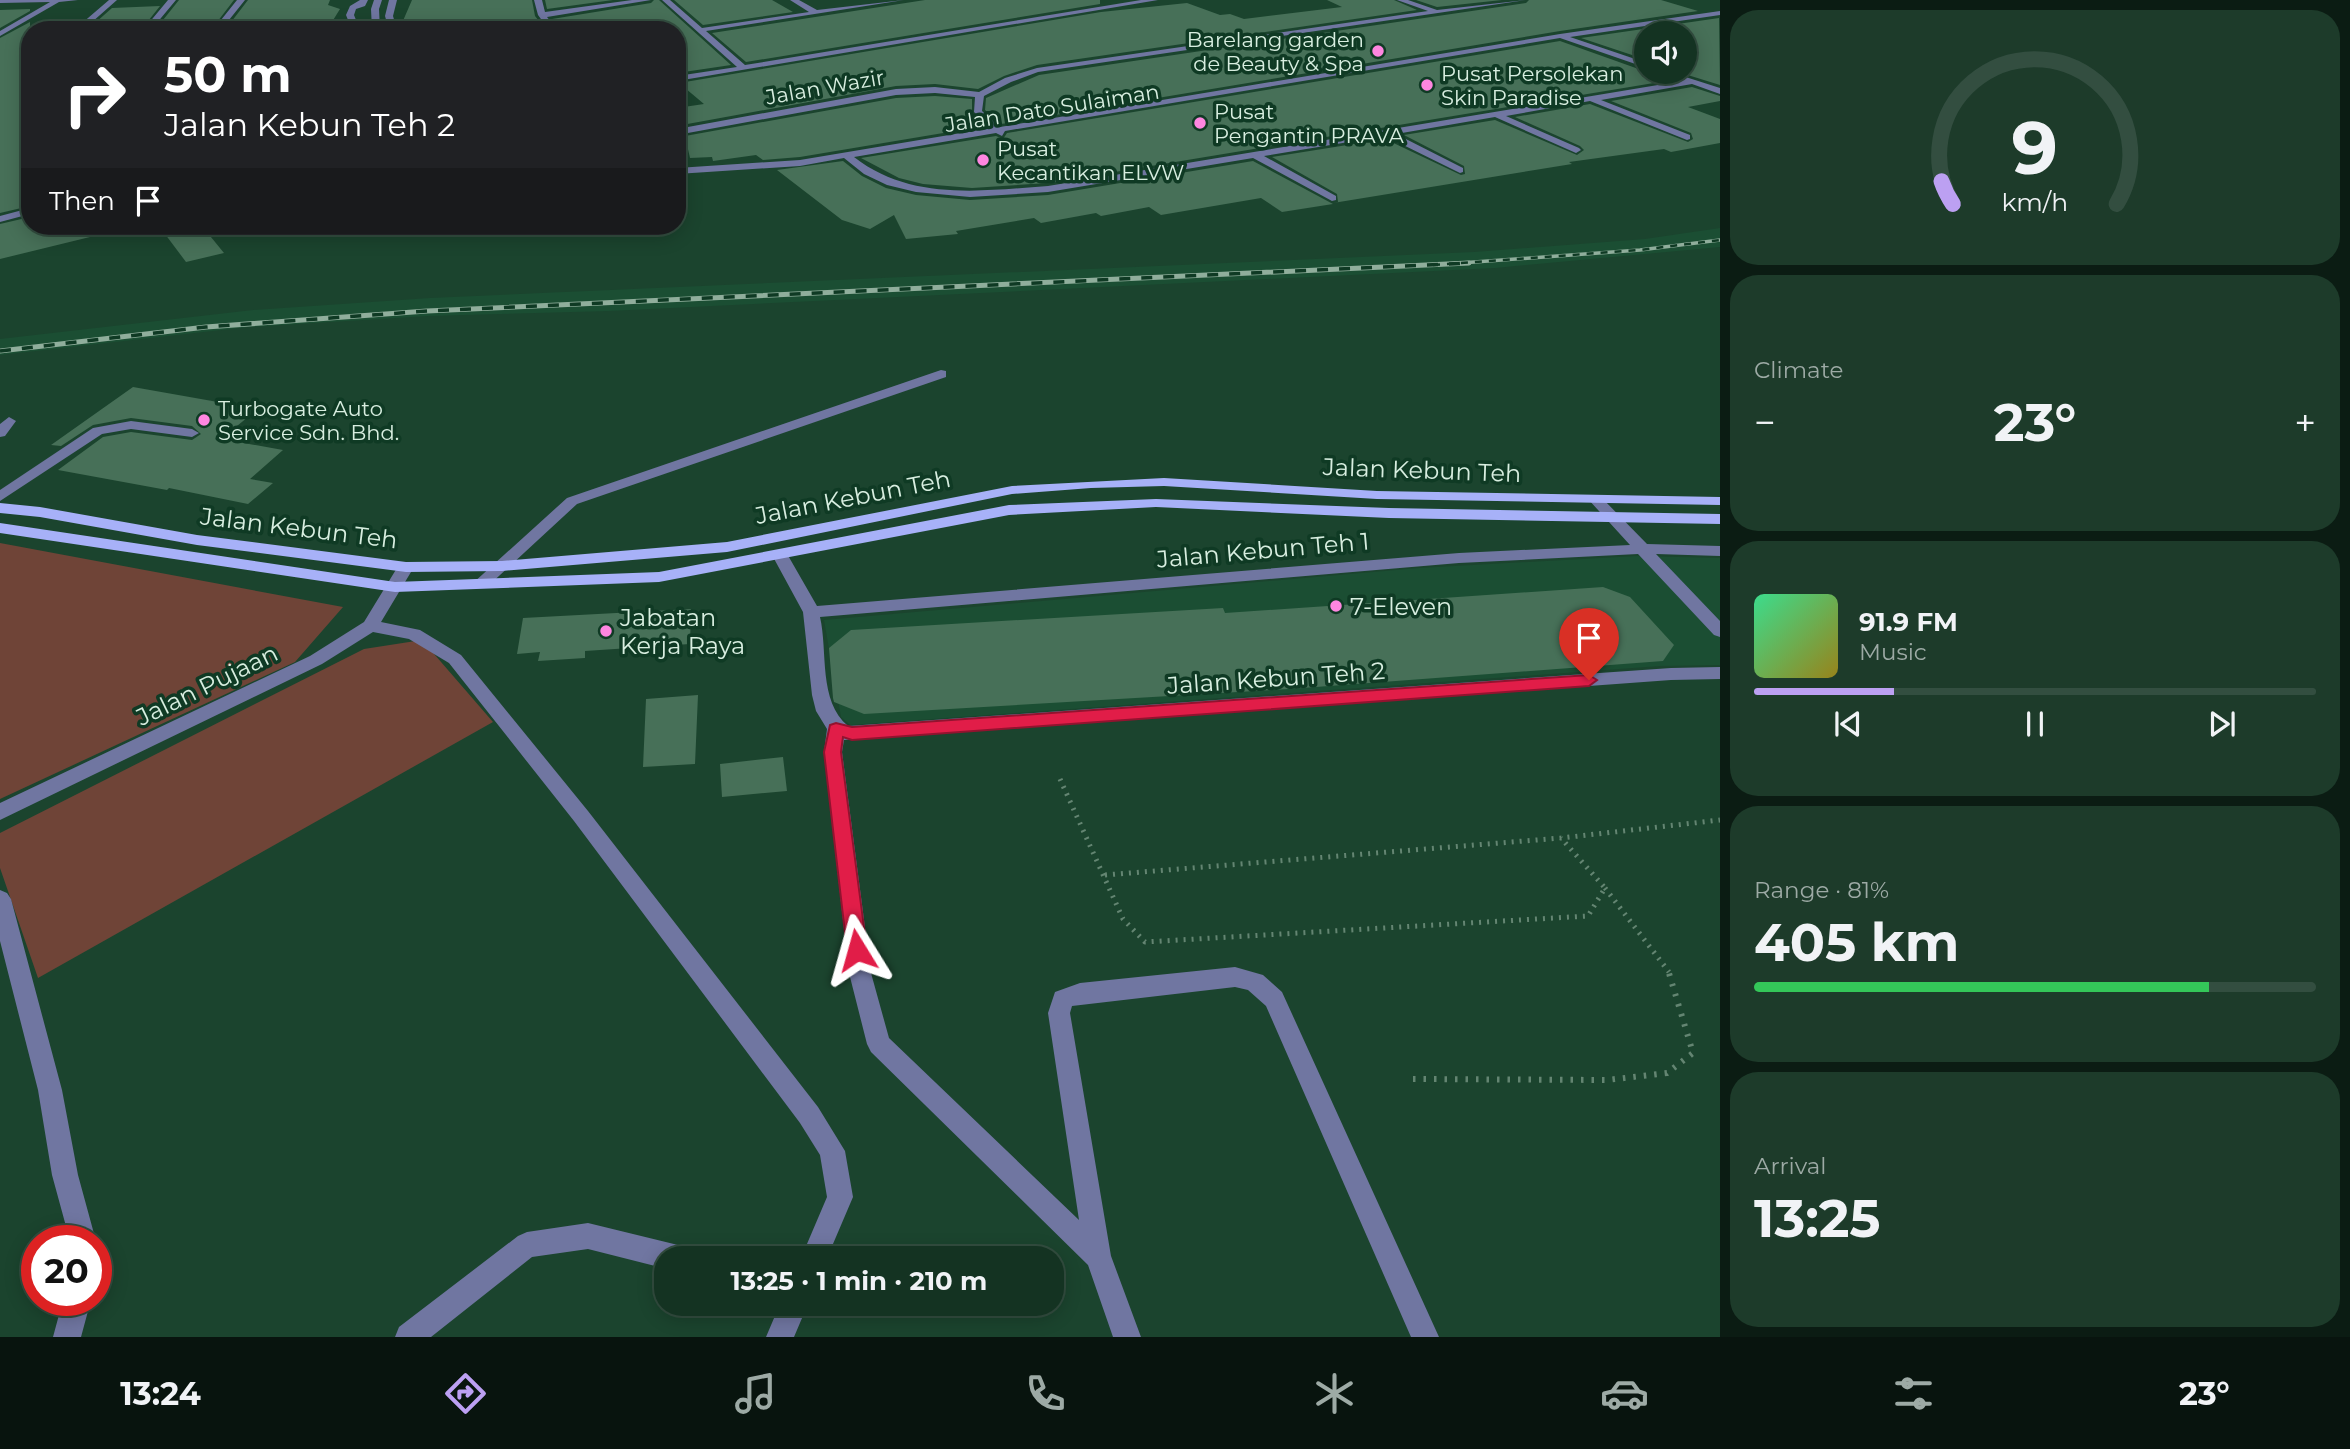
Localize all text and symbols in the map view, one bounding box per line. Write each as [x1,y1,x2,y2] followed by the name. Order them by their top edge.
[1634,21,1697,84] map controls
[1634,21,1697,84] button: sound
[1187,27,1364,76] place label: Barelang garden de Beauty & Spa
[1370,43,1386,59] marker: Barelang garden de Beauty & Spa
[164,45,292,104] text: 50 m
[49,49,140,140] icon: right
[1441,61,1623,110] place label: Pusat Persolekan Skin Paradise
[763,64,886,110] street label: Jalan Wazir
[1419,77,1435,93] marker: Pusat Persolekan Skin Paradise
[942,79,1161,137] street label: Jalan Dato Sulaiman
[1214,99,1405,148] place label: Pusat Pengantin PRAVA
[2012,104,2058,192] text: 9
[164,105,455,144] text: Jalan Kebun Teh 2
[1192,115,1208,131] marker: Pusat Pengantin PRAVA
[997,136,1184,185] place label: Pusat Kecantikan ELVW
[975,152,991,168] marker: Pusat Kecantikan ELVW
[129,182,167,220] icon: arrive
[49,185,115,217] text: Then
[2002,187,2068,217] text: km/h
[1754,356,1843,384] text: Climate
[1994,391,2076,454] text: 23°
[218,396,399,445] place label: Turbogate Auto Service Sdn. Bhd.
[1754,399,1776,446] text: −
[2294,399,2316,446] text: +
[196,412,212,428] marker: Turbogate Auto Service Sdn. Bhd.
[1321,452,1522,488] street label: Jalan Kebun Teh
[752,464,953,530] street label: Jalan Kebun Teh
[198,501,399,554] street label: Jalan Kebun Teh
[1154,526,1371,574] street label: Jalan Kebun Teh 1
[1350,592,1452,621] place label: 7-Eleven
[1328,598,1344,614] marker: 7-Eleven
[619,603,745,660] place label: Jabatan Kerja Raya
[1859,606,1958,638] text: 91.9 FM
[1559,608,1619,680] pin
[1570,619,1608,657] icon: arrive
[598,623,614,639] marker: Jabatan Kerja Raya
[131,638,282,732] street label: Jalan Pujaan
[1859,638,1927,666] text: Music
[1165,656,1386,700] street label: Jalan Kebun Teh 2
[1829,705,1867,743] icon: previous
[2016,705,2054,743] icon: pause
[2203,705,2241,743] icon: next
[1754,876,1889,904] text: Range · 81%
[1754,911,1959,974] text: 405 km
[820,913,894,987] position arrow
[1754,1152,1827,1180] text: Arrival
[1754,1187,1880,1250] text: 13:25
[21,1225,112,1316] speed limit sign: 20
[731,1265,987,1297] text: 13:25 · 1 min · 210 m
[441,1369,490,1418] icon: directions
[731,1369,780,1418] icon: music
[1021,1369,1070,1418] icon: phone
[1310,1369,1359,1418] icon: climate
[1600,1369,1649,1418] icon: car
[1889,1369,1938,1418] icon: filters
[120,1374,201,1413] text: 13:24
[2179,1374,2230,1413] text: 23°

